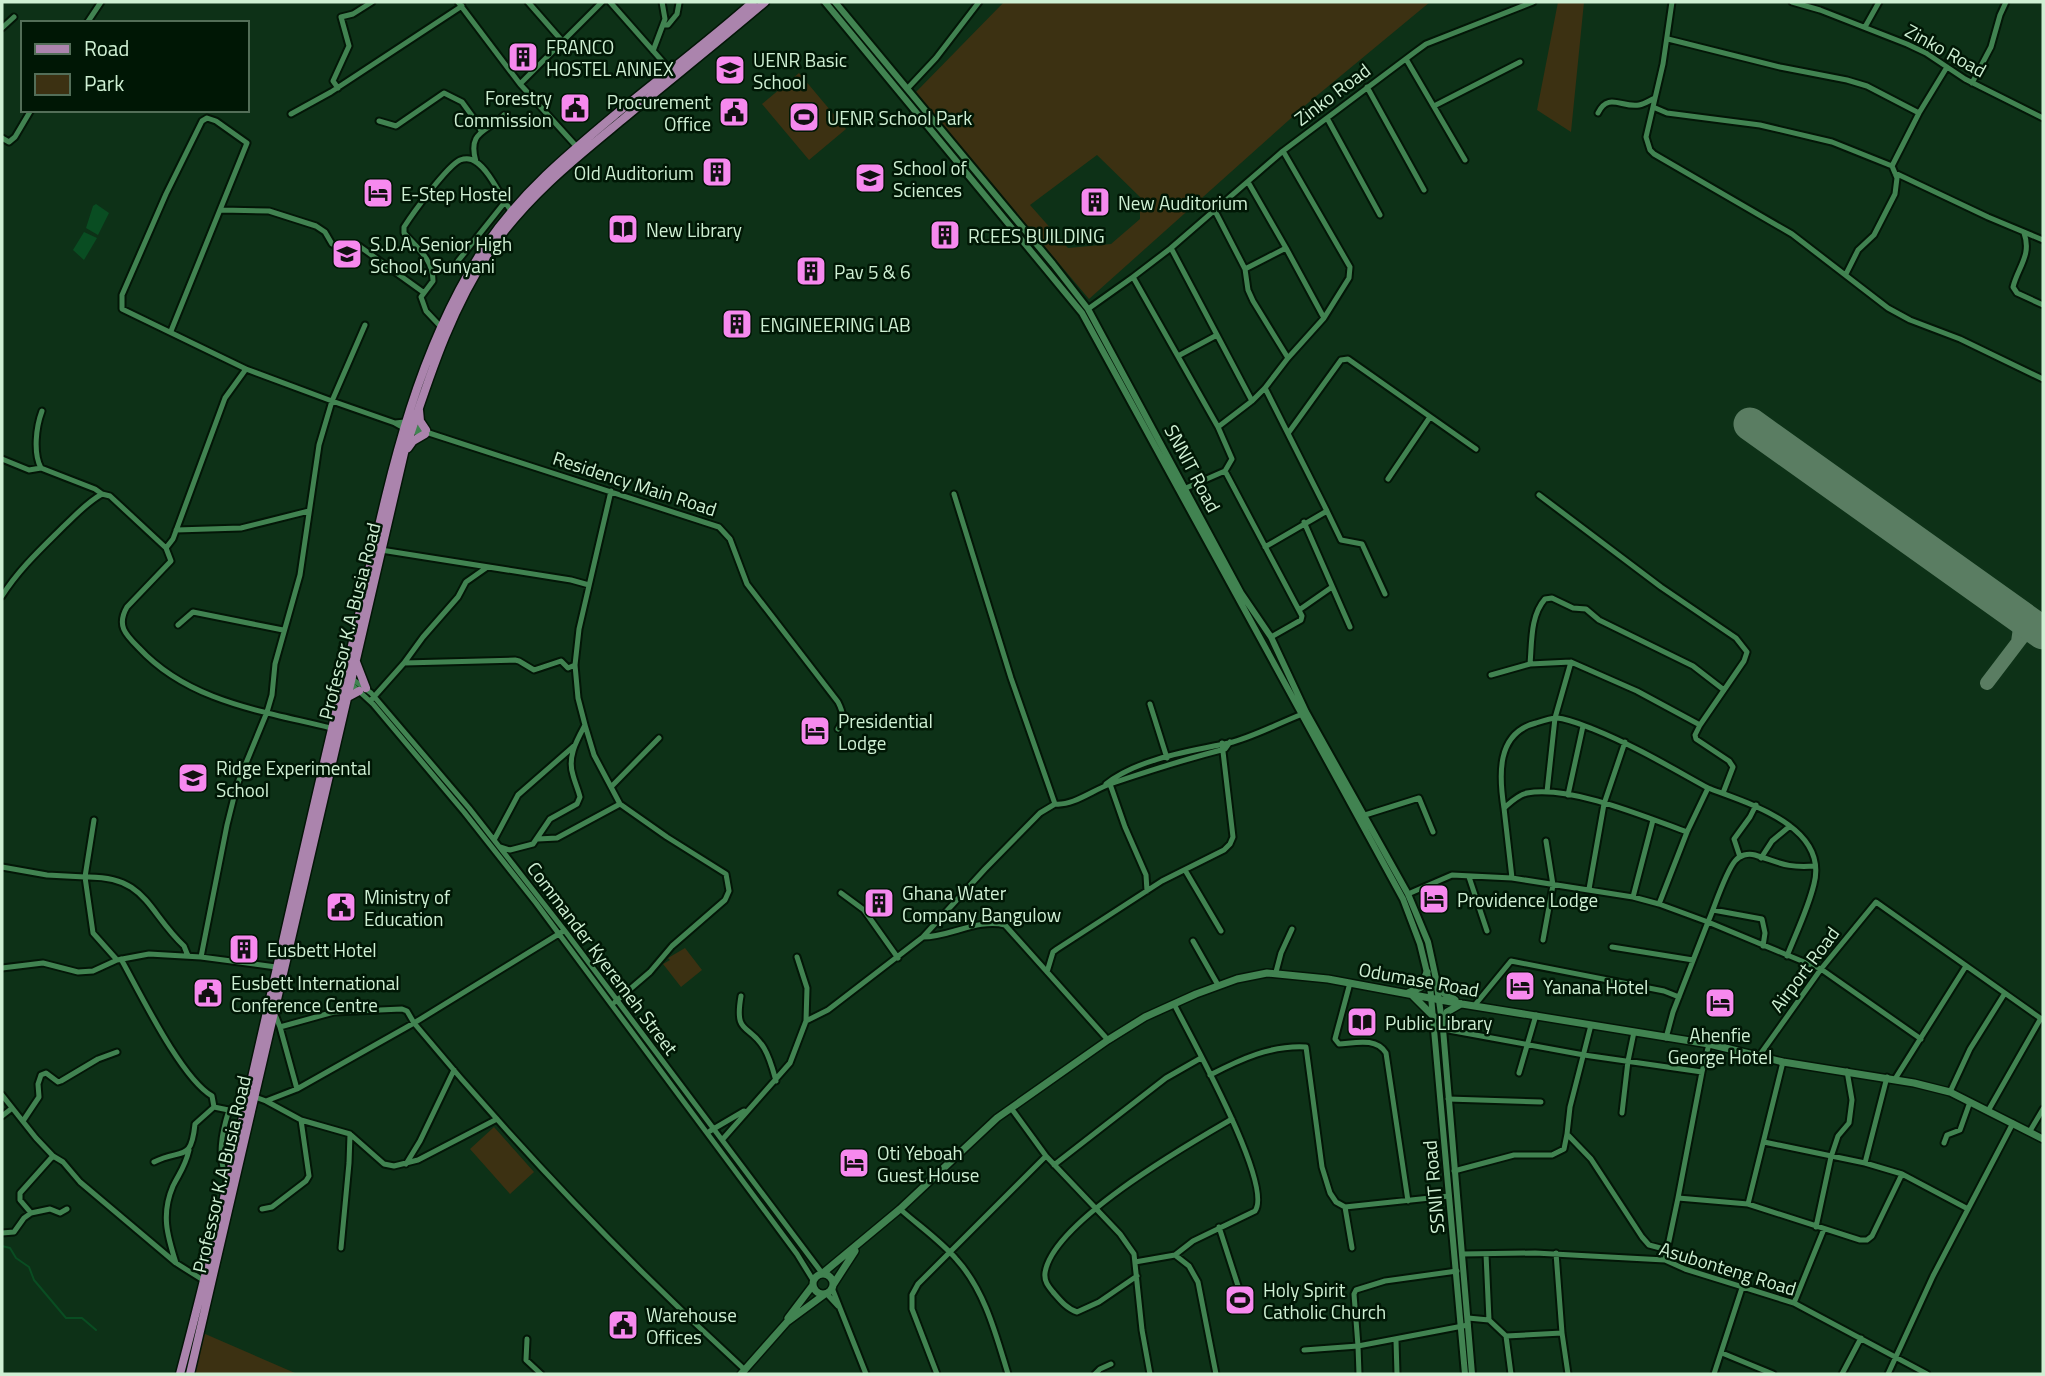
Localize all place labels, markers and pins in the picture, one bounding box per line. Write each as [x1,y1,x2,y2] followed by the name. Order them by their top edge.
[546,32,674,83] place label: FRANCO HOSTEL ANNEX
[506,40,540,74] building icon: FRANCO HOSTEL ANNEX
[753,45,847,96] place label: UENR Basic School
[713,53,747,87] school or university icon: UENR Basic School
[454,83,552,134] place label: Forestry Commission
[607,87,711,138] place label: Procurement Office
[558,91,592,125] public building icon: Forestry Commission
[717,95,751,129] public building icon: Procurement Office
[787,100,821,134] sports icon: UENR School Park
[827,103,972,132] place label: UENR School Park
[893,153,967,204] place label: School of Sciences
[700,155,734,189] building icon: Old Auditorium
[574,158,694,187] place label: Old Auditorium
[853,161,887,195] school or university icon: School of Sciences
[361,176,395,210] hotel icon: E-Step Hostel
[401,179,512,208] place label: E-Step Hostel
[1078,185,1112,219] building icon: New Auditorium
[1118,188,1248,217] place label: New Auditorium
[606,212,640,246] library icon: New Library
[646,215,742,244] place label: New Library
[928,218,962,252] building icon: RCEES BUILDING
[968,221,1105,250] place label: RCEES BUILDING
[370,229,512,280] place label: S.D.A. Senior High School, Sunyani
[330,237,364,271] school or university icon: S.D.A. Senior High School, Sunyani
[794,254,828,288] building icon: Pav 5 & 6
[834,257,911,286] place label: Pav 5 & 6
[720,307,754,341] building icon: ENGINEERING LAB
[760,310,911,339] place label: ENGINEERING LAB
[838,706,933,757] place label: Presidential Lodge
[798,714,832,748] hotel icon: Presidential Lodge
[216,753,371,804] place label: Ridge Experimental School
[176,761,210,795] school or university icon: Ridge Experimental School
[902,878,1061,929] place label: Ghana Water Company Bangulow
[364,882,451,933] place label: Ministry of Education
[1417,882,1451,916] hotel icon: Providence Lodge
[1457,885,1598,914] place label: Providence Lodge
[862,886,896,920] building icon: Ghana Water Company Bangulow
[324,890,358,924] public building icon: Ministry of Education
[227,932,261,966] building icon: Eusbett Hotel
[267,935,377,964] place label: Eusbett Hotel
[231,968,400,1019] place label: Eusbett International Conference Centre
[1503,969,1537,1003] hotel icon: Yanana Hotel
[1543,972,1648,1001] place label: Yanana Hotel
[191,976,225,1010] public building icon: Eusbett International Conference Centre
[1703,986,1737,1020] hotel icon: Ahenfie George Hotel
[1345,1005,1379,1039] library icon: Public Library
[1385,1008,1492,1037] place label: Public Library
[1668,1020,1772,1071] place label: Ahenfie George Hotel
[877,1138,979,1189] place label: Oti Yeboah Guest House
[837,1146,871,1180] hotel icon: Oti Yeboah Guest House
[1263,1275,1386,1326] place label: Holy Spirit Catholic Church
[1223,1283,1257,1317] sports icon: Holy Spirit Catholic Church
[646,1300,737,1351] place label: Warehouse Offices
[606,1308,640,1342] public building icon: Warehouse Offices

